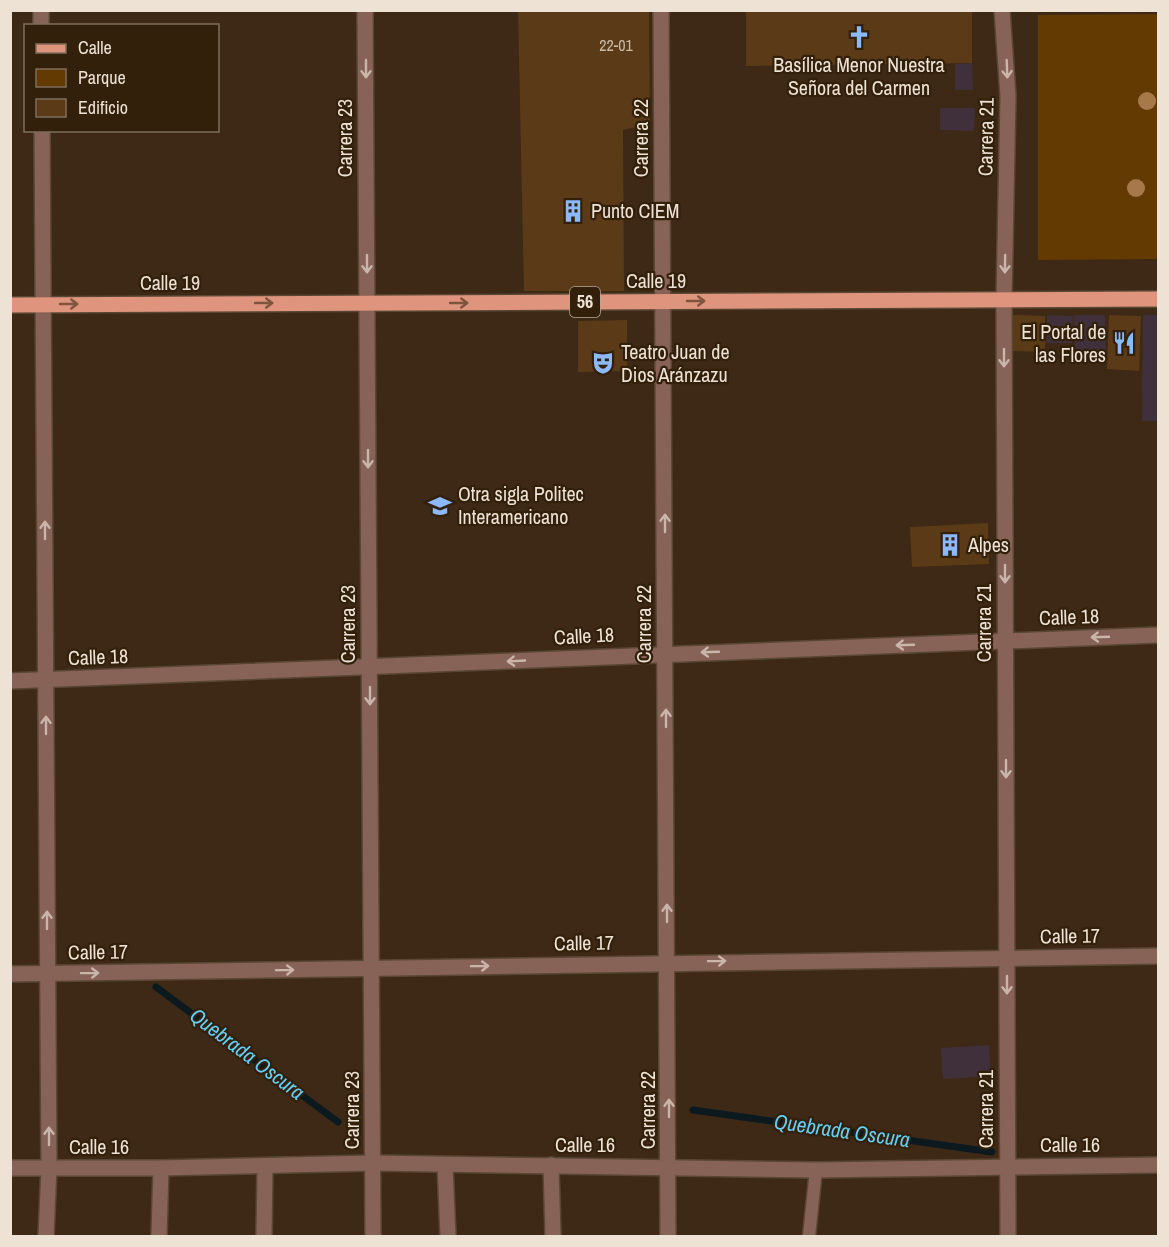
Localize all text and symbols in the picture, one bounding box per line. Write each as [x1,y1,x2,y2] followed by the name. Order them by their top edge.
[24,24,219,132] legend
[846,24,872,50] church icon: Basílica Menor Nuestra Señora del Carmen
[599,34,633,56] house number: 22-01
[78,35,112,60] text: Calle
[773,51,945,101] place label: Basílica Menor Nuestra Señora del Carmen
[360,58,372,78] one-way arrow
[1001,58,1012,78] one-way arrow
[78,65,126,90] text: Parque
[78,95,128,120] text: Edificio
[971,98,1000,176] street label: Carrera 21
[331,99,358,177] street label: Carrera 23
[627,99,654,177] street label: Carrera 22
[591,197,679,224] place label: Punto CIEM
[560,198,586,224] building icon: Punto CIEM
[361,253,373,273] one-way arrow
[999,253,1011,273] one-way arrow
[626,267,686,294] street label: Calle 19
[140,269,200,296] street label: Calle 19
[570,287,600,317] road number: 56
[685,296,705,307] one-way arrow
[253,297,273,309] one-way arrow
[448,297,468,309] one-way arrow
[58,298,78,310] one-way arrow
[1021,318,1106,368] place label: El Portal de las Flores
[1111,330,1137,356] restaurant icon: El Portal de las Flores
[621,338,730,388] place label: Teatro Juan de Dios Aránzazu
[998,348,1010,368] one-way arrow
[590,350,616,376] theatre icon: Teatro Juan de Dios Aránzazu
[362,448,374,468] one-way arrow
[458,480,584,530] place label: Otra sigla Politec Interamericano
[427,493,453,519] school or university icon: Otra sigla Politec Interamericano
[659,513,671,533] one-way arrow
[39,521,50,541] one-way arrow
[967,531,1009,558] place label: Alpes
[937,532,963,558] building icon: Alpes
[999,564,1011,584] one-way arrow
[970,584,997,662] street label: Carrera 21
[334,585,361,663] street label: Carrera 23
[630,585,657,663] street label: Carrera 22
[1038,602,1100,631] street label: Calle 18
[553,620,615,651] street label: Calle 18
[1091,631,1111,643] one-way arrow
[896,639,916,650] one-way arrow
[67,642,129,671] street label: Calle 18
[701,647,721,658] one-way arrow
[506,655,526,666] one-way arrow
[364,685,376,705] one-way arrow
[660,708,672,728] one-way arrow
[40,716,52,736] one-way arrow
[1000,759,1012,779] one-way arrow
[661,903,673,923] one-way arrow
[41,911,53,931] one-way arrow
[1040,921,1100,950] street label: Calle 17
[554,928,614,957] street label: Calle 17
[68,937,128,966] street label: Calle 17
[706,955,726,967] one-way arrow
[469,960,489,972] one-way arrow
[274,964,294,975] one-way arrow
[79,967,99,979] one-way arrow
[1001,975,1013,995] one-way arrow
[184,1001,311,1106] water label: Quebrada Oscura
[972,1070,999,1148] street label: Carrera 21
[338,1071,365,1149] street label: Carrera 23
[634,1071,661,1149] street label: Carrera 22
[663,1098,675,1118] one-way arrow
[772,1107,912,1154] water label: Quebrada Oscura
[43,1127,55,1147] one-way arrow
[555,1131,615,1158] street label: Calle 16
[1040,1131,1100,1158] street label: Calle 16
[69,1133,129,1160] street label: Calle 16

